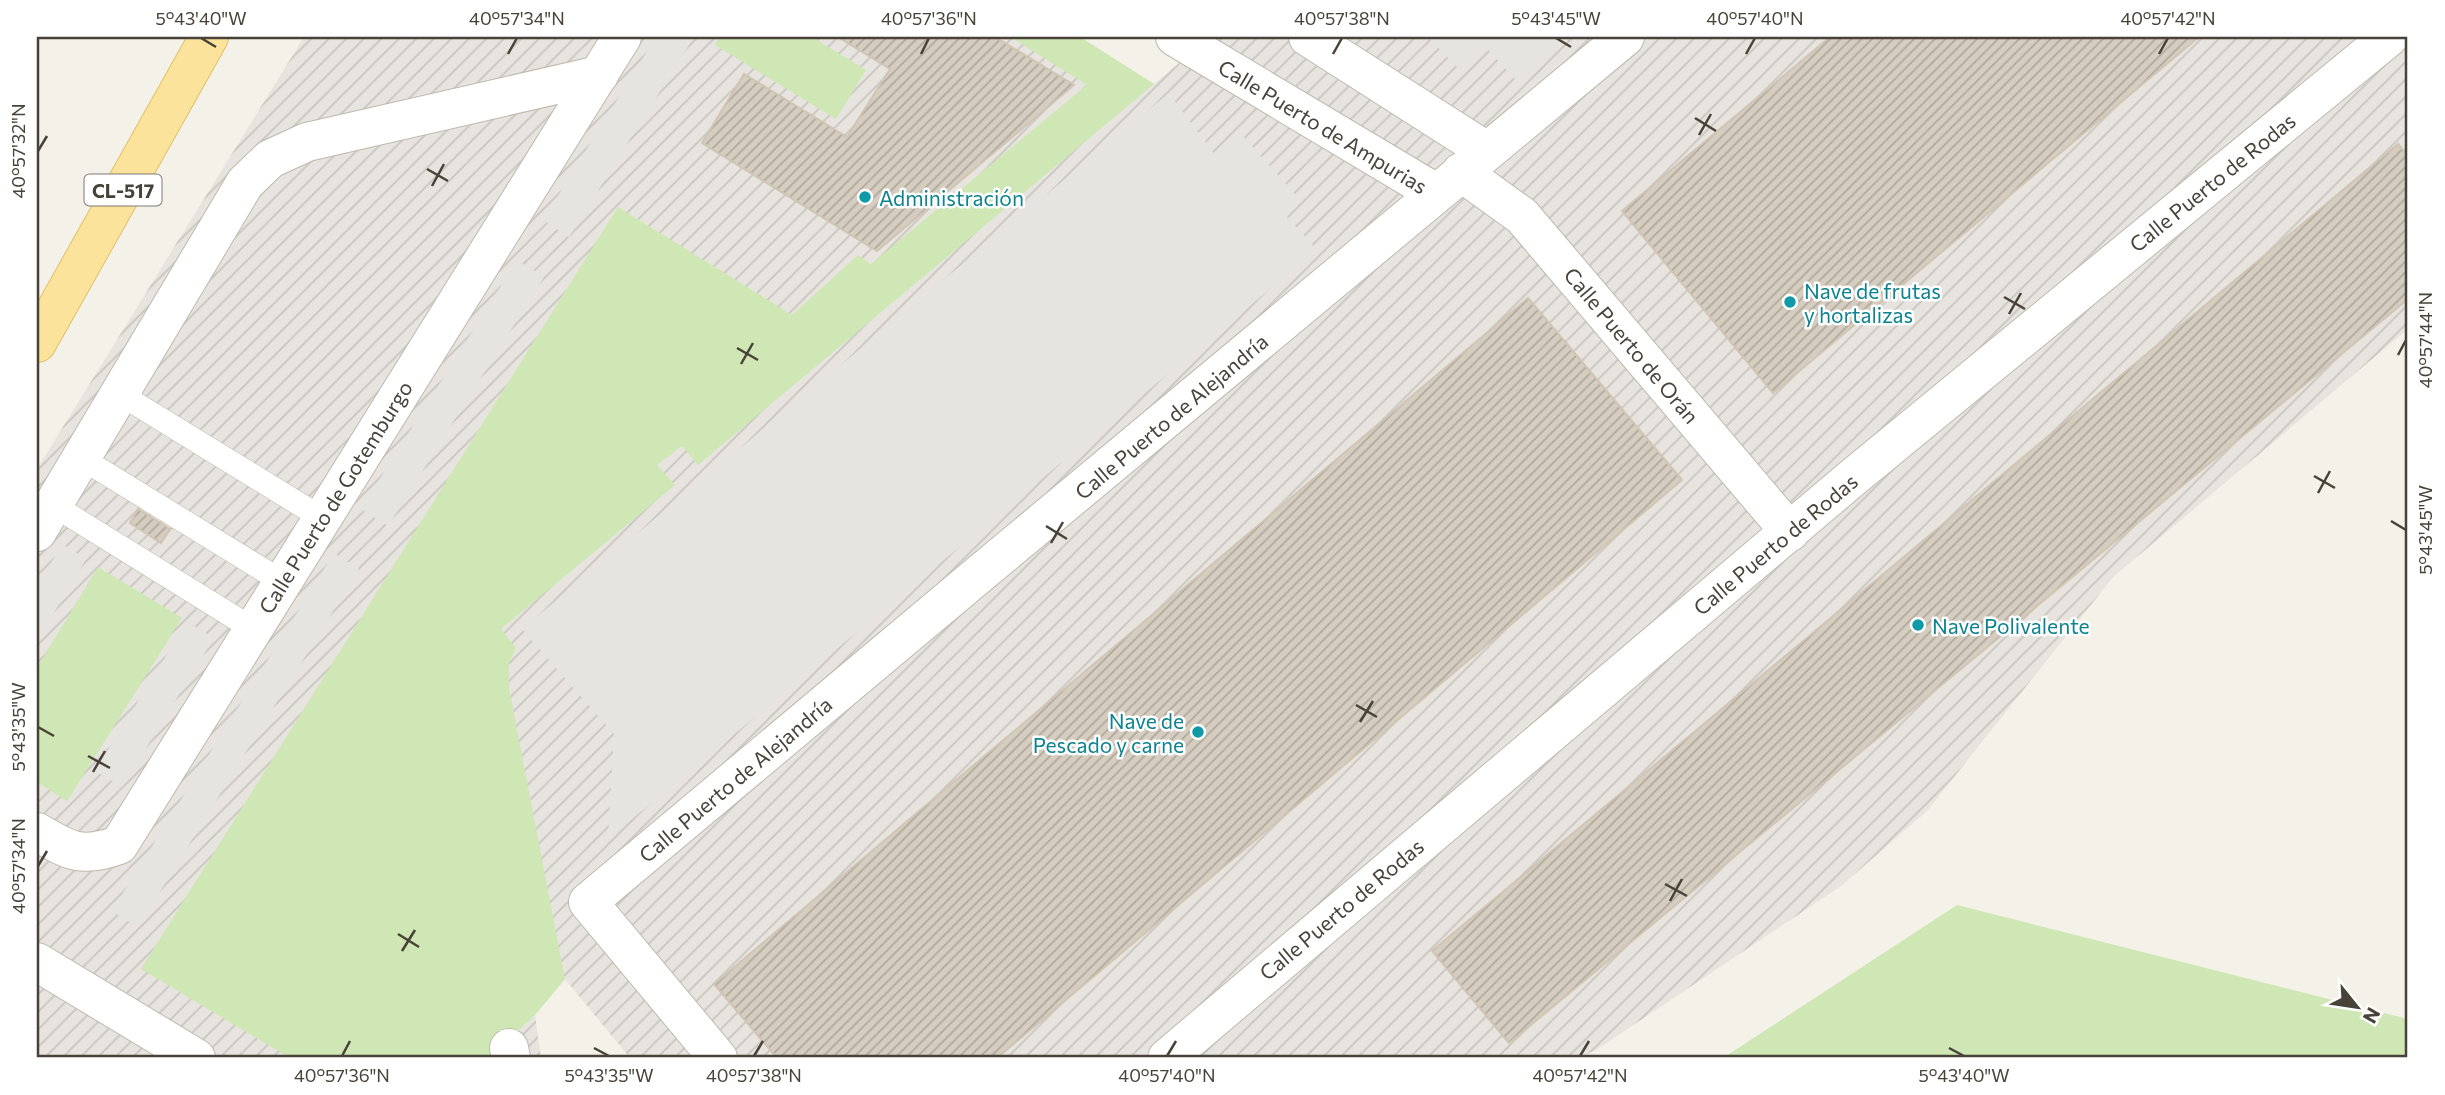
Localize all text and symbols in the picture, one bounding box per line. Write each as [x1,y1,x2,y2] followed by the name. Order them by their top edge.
[155,7,247,29] text: 5°43'40"W
[469,7,565,29] text: 40°57'34"N
[881,7,977,29] text: 40°57'36"N
[1294,7,1390,29] text: 40°57'38"N
[1511,7,1601,29] text: 5°43'45"W
[1706,7,1804,29] text: 40°57'40"N
[2120,7,2216,29] text: 40°57'42"N
[1214,54,1432,198] street label: Calle Puerto de Ampurias
[7,104,29,198] text: 40°57'32"N
[2124,107,2300,257] street label: Calle Puerto de Rodas
[85,174,162,206] road number: CL-517
[879,185,1024,210] place label: Administración
[857,189,873,205] marker: Administración
[1559,262,1705,428] street label: Calle Puerto de Orán
[1804,278,1941,327] place label: Nave de frutas y hortalizas
[2414,292,2436,388] text: 40°57'44"N
[1782,294,1798,310] marker: Nave de frutas y hortalizas
[1070,328,1272,504] street label: Calle Puerto de Alejandría
[253,376,417,618] street label: Calle Puerto de Gotemburgo
[1688,468,1862,620] street label: Calle Puerto de Rodas
[2414,485,2436,575] text: 5°43'45"W
[1932,613,2090,638] place label: Nave Polivalente
[1910,617,1926,633] marker: Nave Polivalente
[7,682,29,772] text: 5°43'35"W
[634,691,836,867] street label: Calle Puerto de Alejandría
[1033,708,1184,757] place label: Nave de Pescado y carne
[1190,724,1206,740] marker: Nave de Pescado y carne
[7,818,29,914] text: 40°57'34"N
[1254,833,1428,985] street label: Calle Puerto de Rodas
[2322,972,2392,1042] north arrow
[2359,1004,2386,1028] text: N
[294,1064,390,1086] text: 40°57'36"N
[564,1064,654,1086] text: 5°43'35"W
[706,1064,802,1086] text: 40°57'38"N
[1118,1064,1216,1086] text: 40°57'40"N
[1532,1064,1628,1086] text: 40°57'42"N
[1918,1064,2010,1086] text: 5°43'40"W

